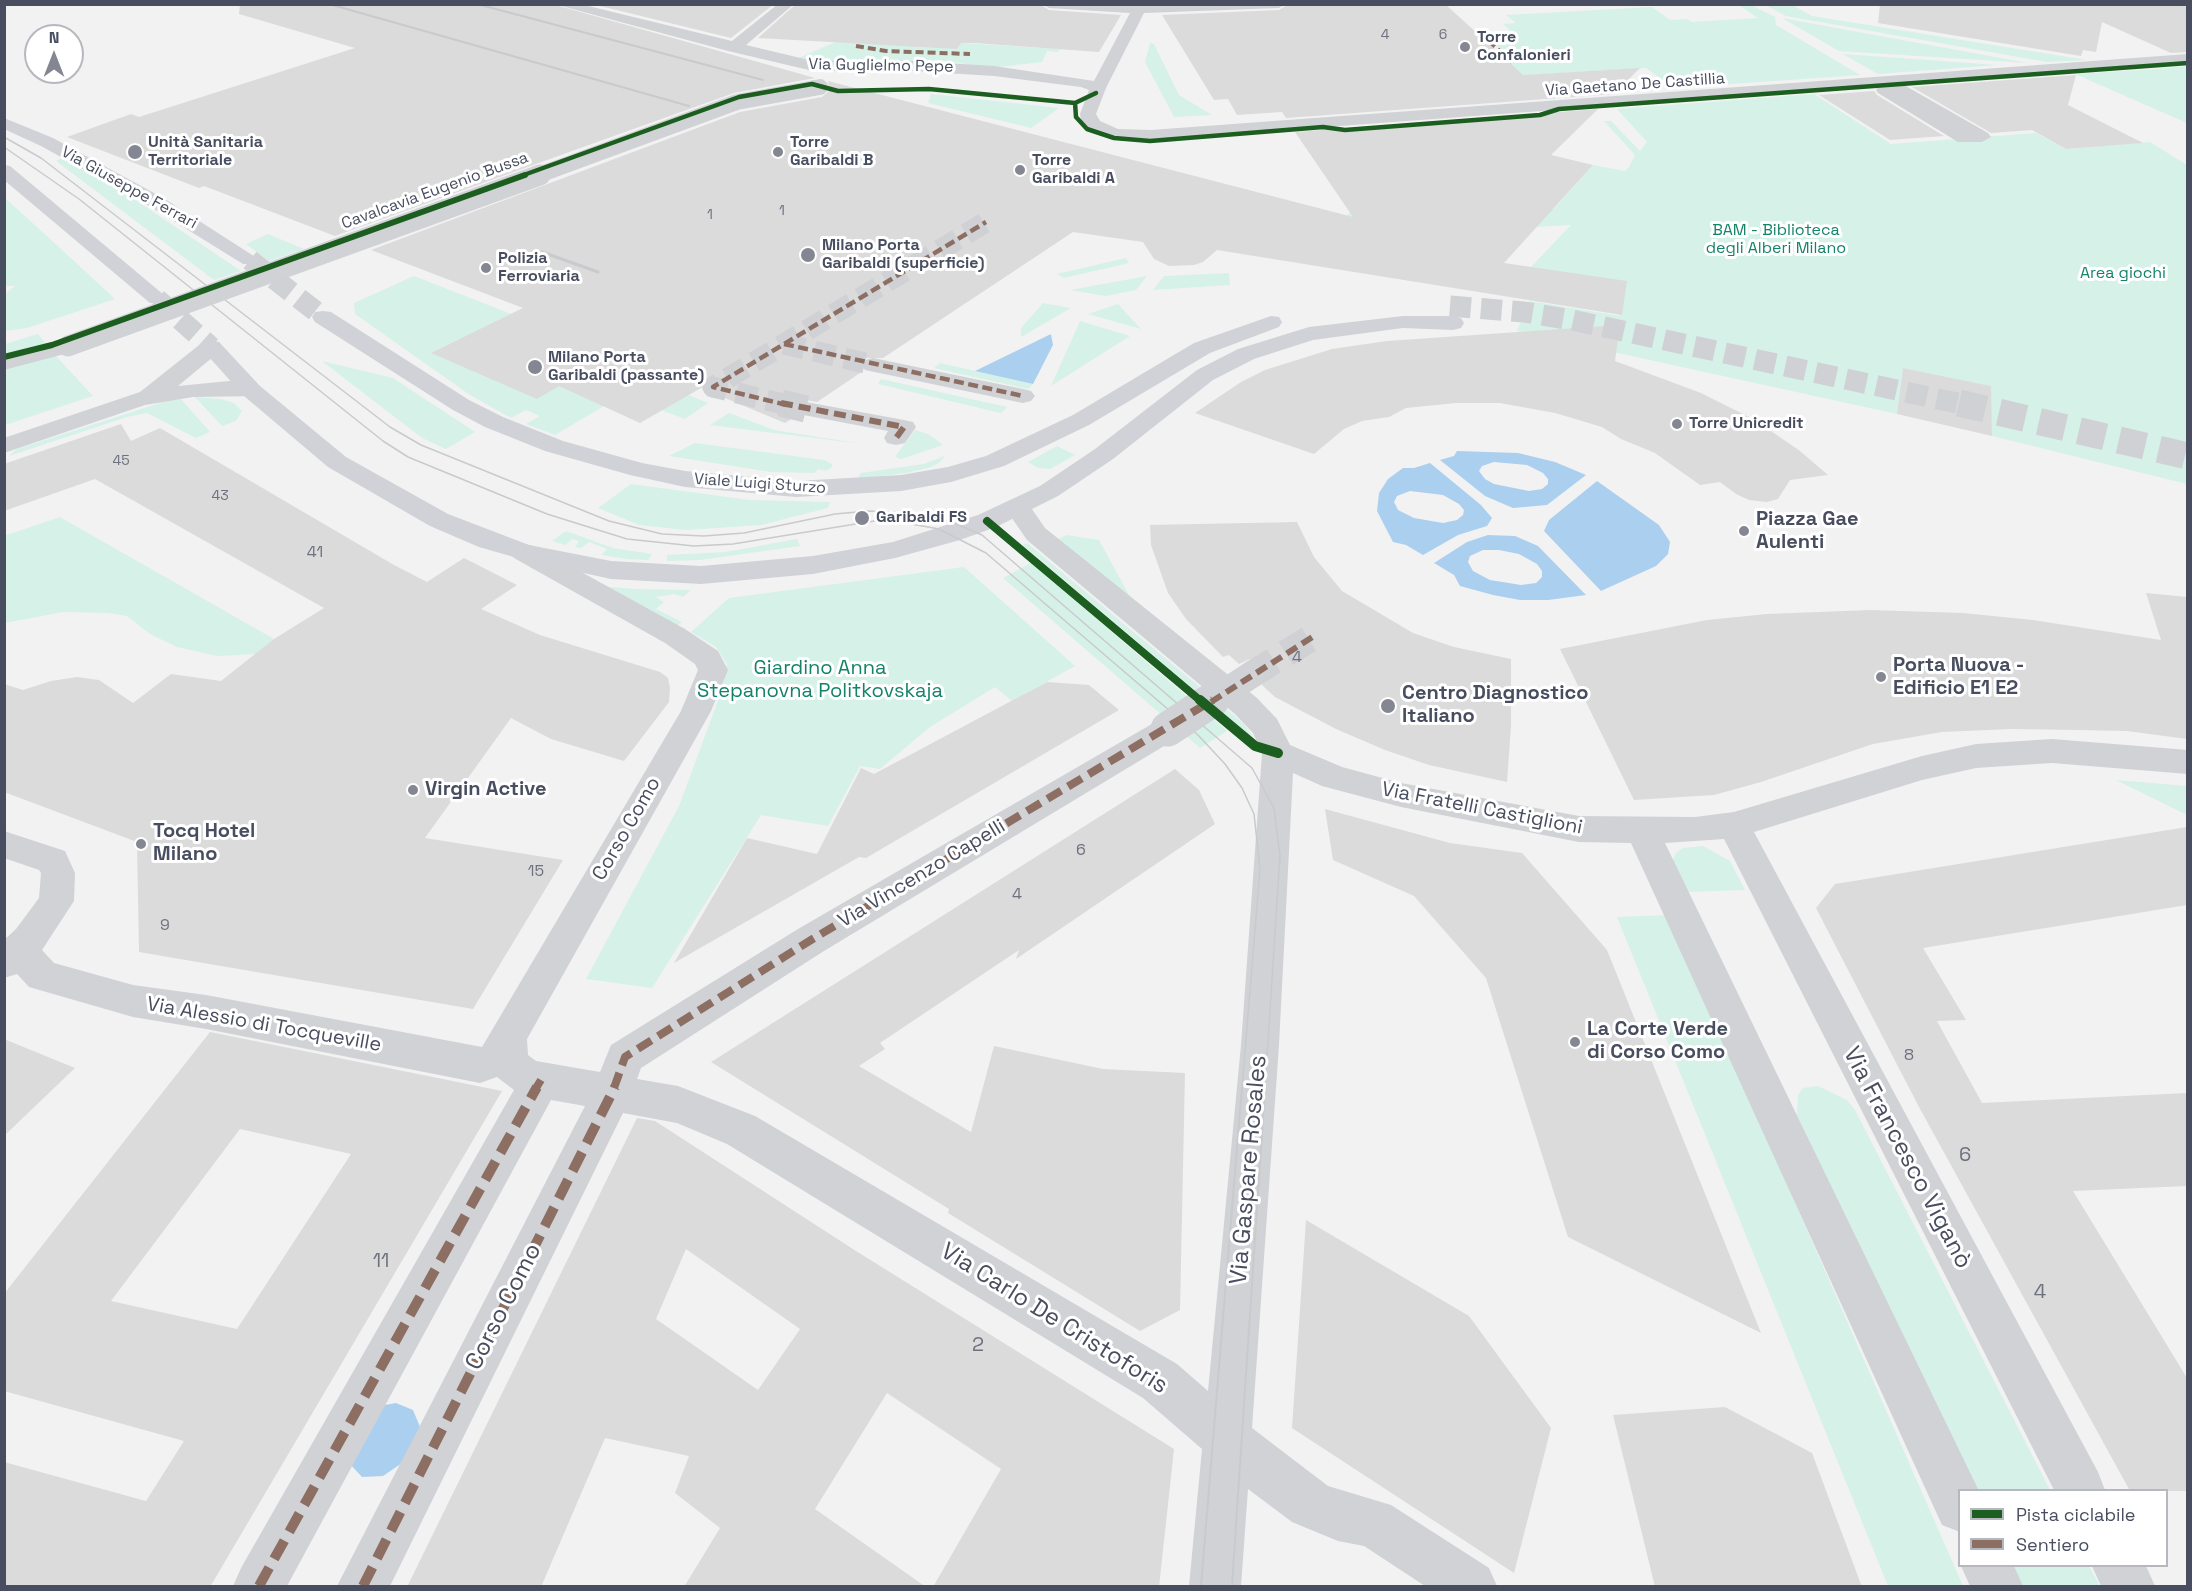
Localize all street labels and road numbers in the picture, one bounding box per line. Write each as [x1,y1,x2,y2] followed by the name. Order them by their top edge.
[808,55,954,77] street label: Via Guglielmo Pepe
[1544,69,1726,101] street label: Via Gaetano De Castillia
[58,143,200,233] street label: Via Giuseppe Ferrari
[339,148,531,234] street label: Cavalcavia Eugenio Bussa
[693,470,827,498] street label: Viale Luigi Sturzo
[588,773,666,885] street label: Corso Como
[1380,778,1584,840] street label: Via Fratelli Castiglioni
[834,815,1010,933] street label: Via Vincenzo Capelli
[145,993,383,1057] street label: Via Alessio di Tocqueville
[1836,1042,1978,1274] street label: Via Francesco Viganò
[1225,1054,1273,1286] street label: Via Gaspare Rosales
[935,1237,1173,1401] street label: Via Carlo De Cristoforis
[460,1239,548,1375] street label: Corso Como

